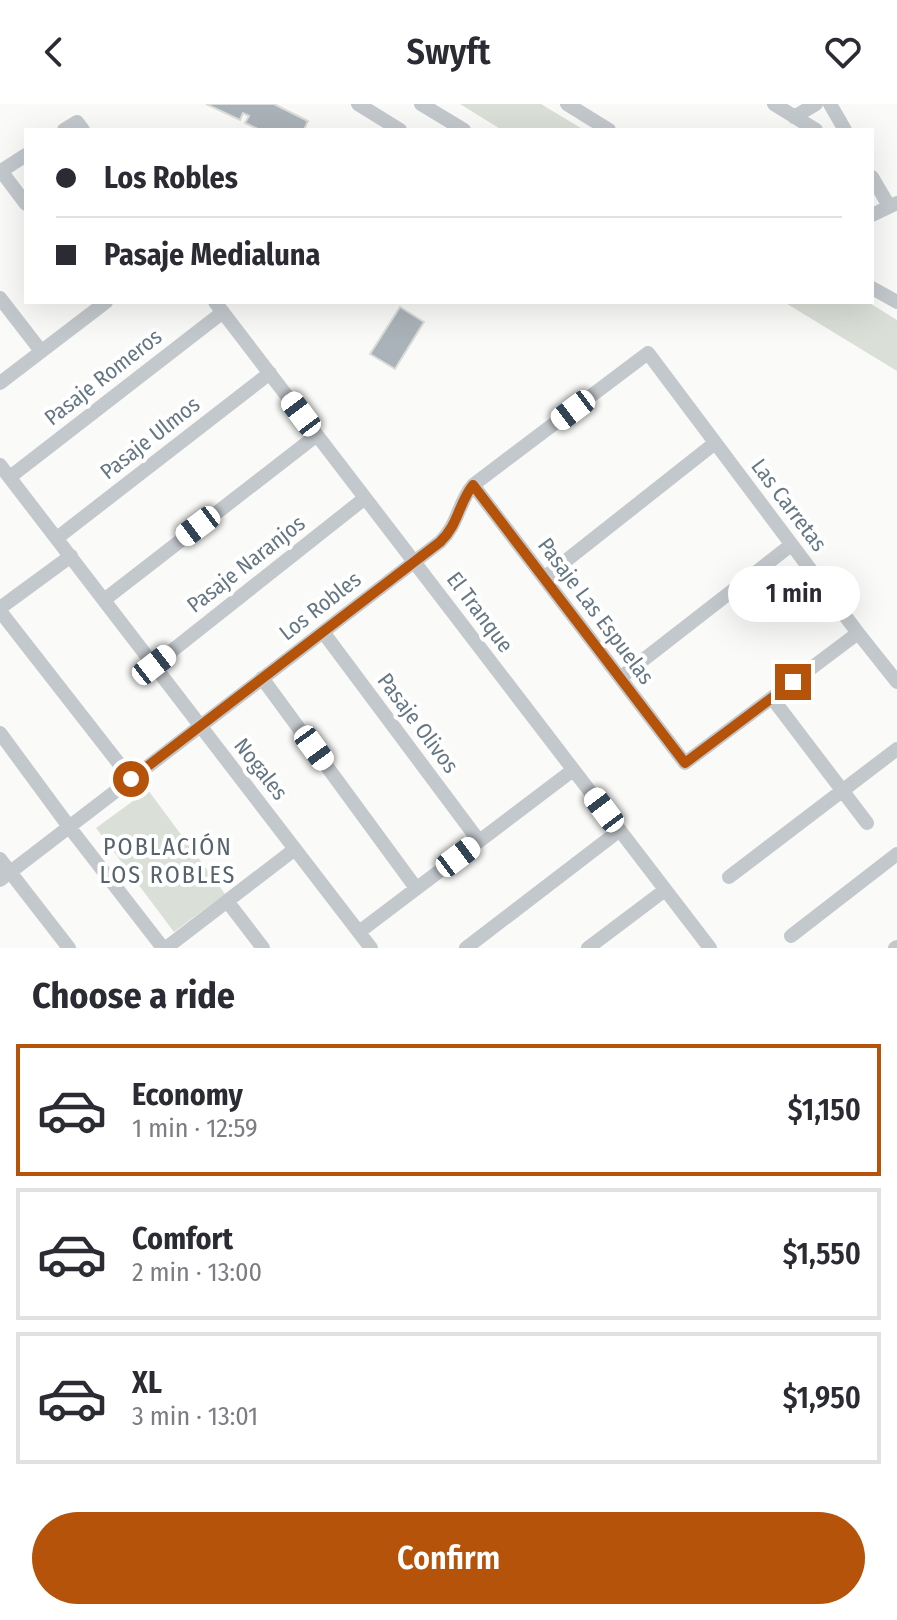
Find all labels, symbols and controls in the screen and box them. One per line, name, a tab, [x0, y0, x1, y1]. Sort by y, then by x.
icon: back	[32, 30, 76, 74]
text: Swyft	[407, 30, 491, 74]
icon: heart	[821, 30, 865, 74]
text: Los Robles	[104, 160, 238, 196]
text: Pasaje Medialuna	[104, 237, 320, 273]
street label: Pasaje Romeros	[39, 323, 167, 431]
car	[547, 386, 599, 434]
car	[277, 388, 325, 440]
street label: Pasaje Ulmos	[95, 391, 205, 485]
street label: Las Carretas	[745, 453, 833, 557]
car	[172, 502, 224, 550]
street label: Pasaje Naranjos	[182, 510, 310, 618]
street label: Pasaje Las Espuelas	[532, 532, 660, 690]
street label: Los Robles	[274, 566, 366, 646]
street label: El Tranque	[441, 566, 519, 658]
callout: 1 min	[727, 566, 859, 622]
text: 1 min	[766, 578, 822, 609]
car	[128, 641, 180, 689]
route end	[775, 664, 811, 700]
street label: Pasaje Olivos	[372, 668, 464, 778]
car	[290, 722, 338, 774]
street label: Nogales	[228, 733, 294, 805]
route start	[113, 761, 149, 797]
car	[580, 784, 628, 836]
district label: POBLACIÓN LOS ROBLES	[100, 833, 236, 889]
car	[432, 833, 484, 881]
text: Choose a ride	[32, 974, 235, 1018]
icon: car	[36, 1074, 108, 1146]
text: Economy	[132, 1077, 243, 1113]
text: $1,150	[788, 1092, 861, 1128]
text: 1 min · 12:59	[132, 1113, 258, 1144]
icon: car	[36, 1218, 108, 1290]
text: Comfort	[132, 1221, 233, 1257]
text: $1,550	[783, 1236, 861, 1272]
text: 2 min · 13:00	[132, 1257, 262, 1288]
icon: car	[36, 1362, 108, 1434]
text: XL	[132, 1365, 162, 1401]
text: $1,950	[783, 1380, 861, 1416]
text: 3 min · 13:01	[132, 1401, 258, 1432]
button: Confirm	[32, 1512, 865, 1604]

